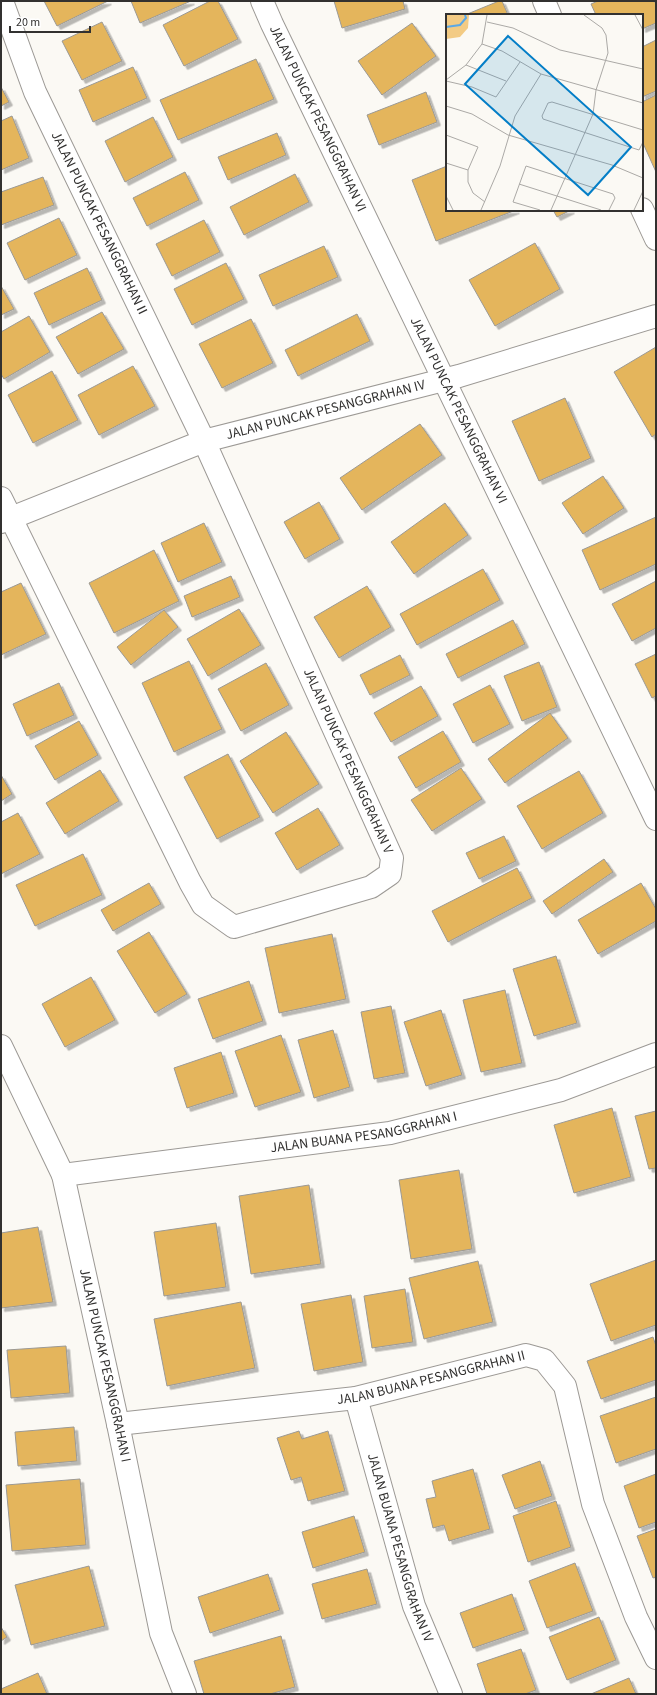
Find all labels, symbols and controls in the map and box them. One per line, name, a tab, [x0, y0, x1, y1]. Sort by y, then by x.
scale bar	[10, 8, 90, 34]
text: 20 m	[16, 14, 40, 31]
inset map	[446, 14, 643, 211]
street label: JALAN PUNCAK PESANGGRAHAN VI	[264, 22, 371, 215]
street label: JALAN PUNCAK PESANGGRAHAN II	[46, 128, 152, 318]
street label: JALAN PUNCAK PESANGGRAHAN VI	[405, 314, 512, 507]
street label: JALAN PUNCAK PESANGGRAHAN IV	[224, 375, 428, 445]
street label: JALAN PUNCAK PESANGGRAHAN V	[298, 665, 398, 858]
street label: JALAN BUANA PESANGGRAHAN I	[269, 1106, 459, 1158]
street label: JALAN PUNCAK PESANGGRAHAN I	[74, 1267, 136, 1464]
street label: JALAN BUANA PESANGGRAHAN II	[336, 1346, 527, 1410]
street label: JALAN BUANA PESANGGRAHAN IV	[362, 1451, 438, 1646]

